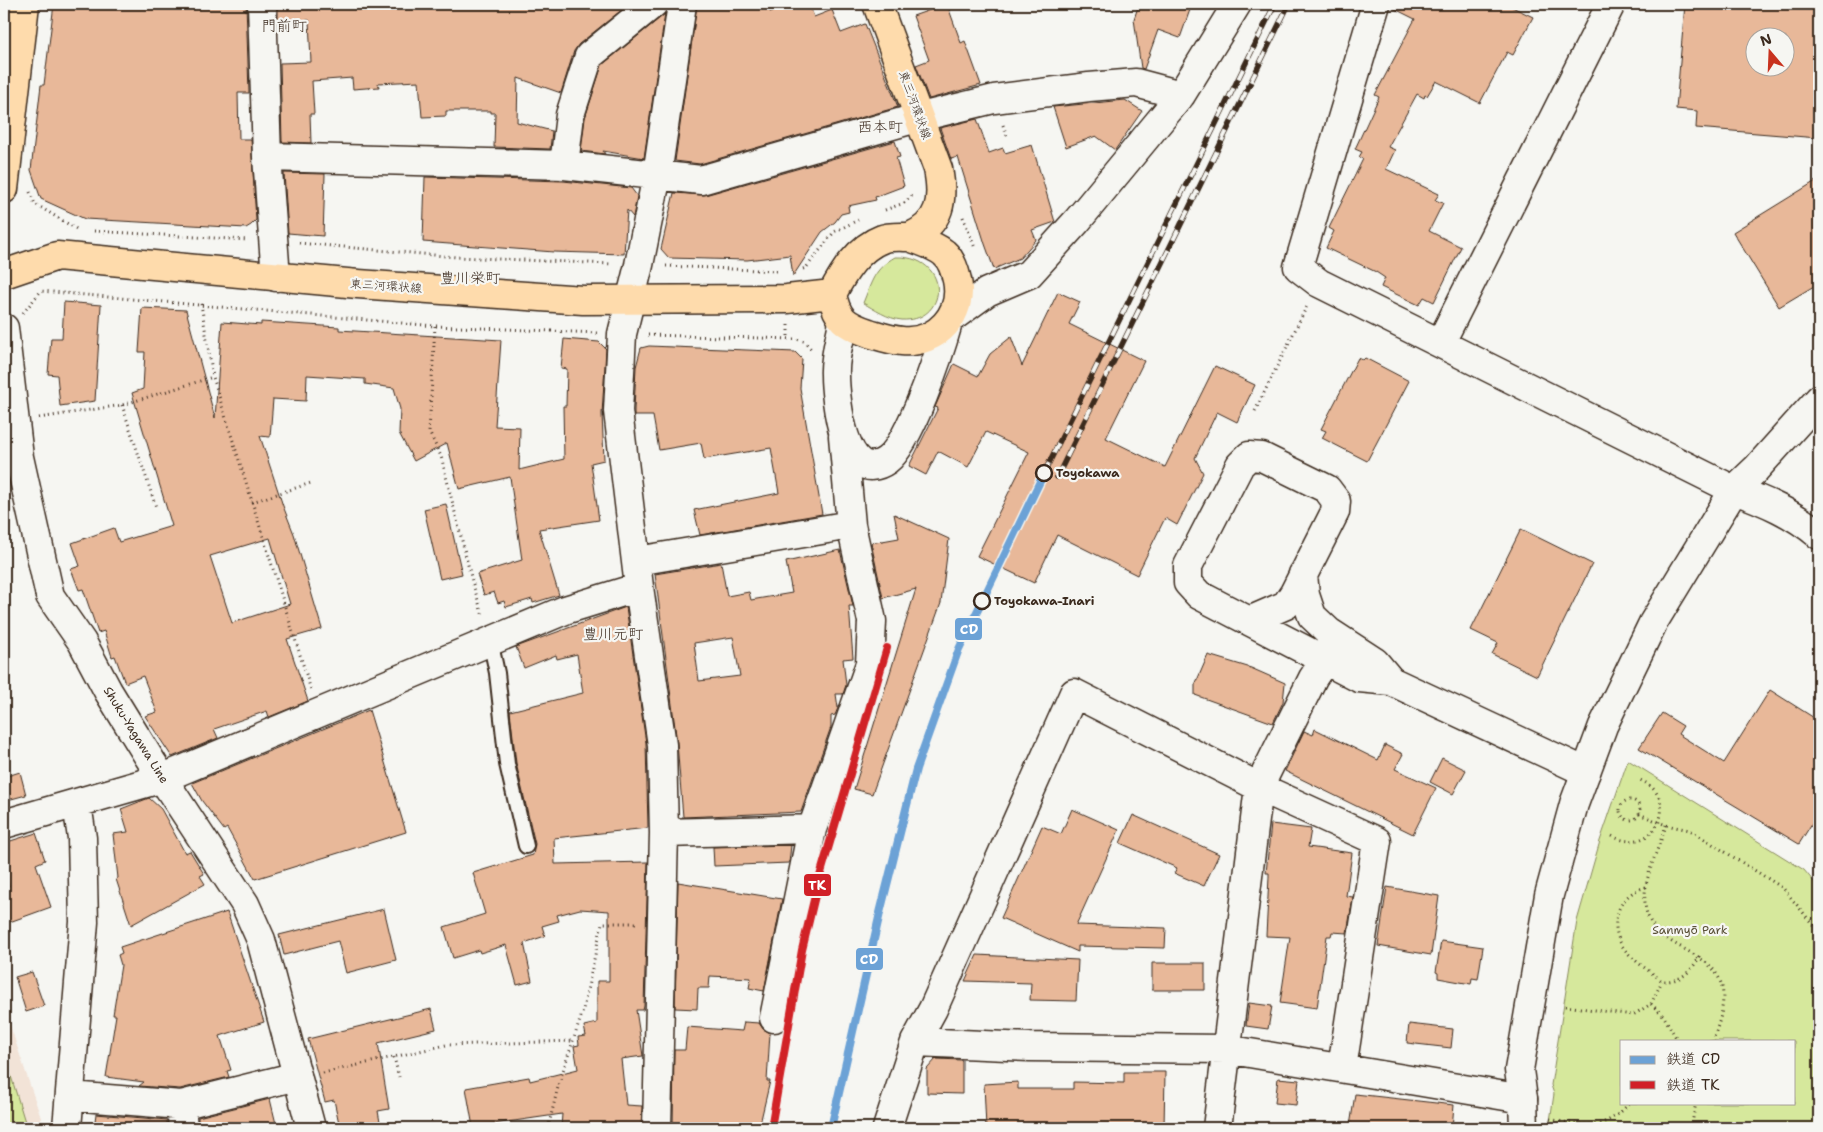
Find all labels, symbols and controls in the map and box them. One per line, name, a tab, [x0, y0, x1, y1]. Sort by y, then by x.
district label: 門前町	[261, 16, 307, 36]
north arrow	[1746, 28, 1796, 78]
text: N	[1758, 29, 1774, 50]
street label: 東三河環状線	[895, 68, 935, 142]
district label: 西本町	[857, 117, 903, 137]
district label: 豊川栄町	[440, 268, 501, 288]
street label: 東三河環状線	[350, 276, 422, 296]
marker: Toyokawa	[1035, 464, 1053, 482]
place label: Toyokawa	[1056, 465, 1120, 481]
marker: Toyokawa-Inari	[973, 592, 991, 610]
place label: Toyokawa-Inari	[994, 593, 1095, 609]
line badge: CD	[954, 617, 983, 641]
text: CD	[960, 620, 978, 638]
district label: 豊川元町	[583, 624, 644, 644]
street label: Shuku-Yagawa Line	[100, 684, 172, 787]
line badge: TK	[803, 873, 832, 897]
text: TK	[808, 876, 826, 894]
park label: Sanmyō Park	[1652, 922, 1728, 938]
line badge: CD	[855, 947, 884, 971]
text: CD	[860, 950, 878, 968]
legend	[1620, 1040, 1796, 1104]
text: 鉄道 CD	[1666, 1049, 1720, 1069]
text: 鉄道 TK	[1666, 1075, 1720, 1095]

